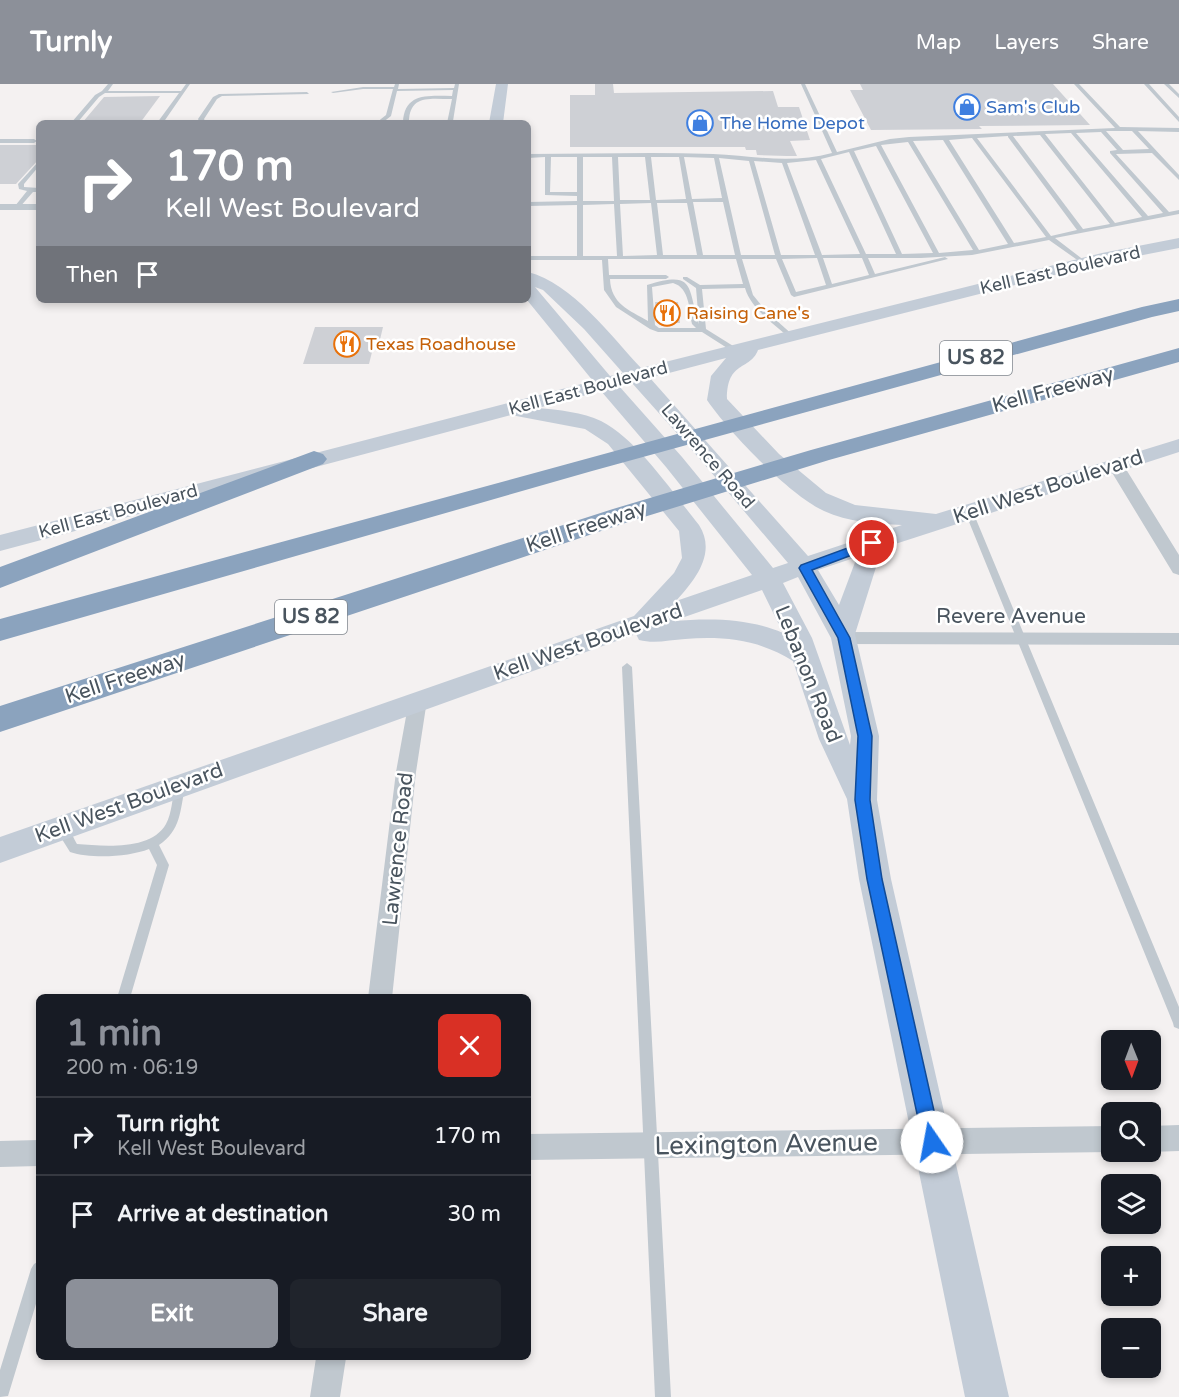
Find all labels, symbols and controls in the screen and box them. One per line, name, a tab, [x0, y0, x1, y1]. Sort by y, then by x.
text: Turnly	[30, 25, 112, 59]
text: Map	[916, 30, 961, 55]
text: Layers	[994, 30, 1059, 55]
text: Share	[1092, 30, 1149, 55]
shop icon: Sam's Club	[952, 92, 982, 122]
place label: Sam's Club	[986, 96, 1080, 118]
shop icon: The Home Depot	[685, 108, 715, 138]
place label: The Home Depot	[720, 112, 865, 134]
text: 170 m	[165, 141, 294, 192]
icon: right	[66, 144, 144, 222]
text: Kell West Boulevard	[165, 192, 420, 225]
street label: Kell East Boulevard	[978, 241, 1142, 299]
icon: arrive	[131, 258, 164, 291]
text: Then	[66, 262, 119, 288]
restaurant icon: Raising Cane's	[652, 298, 682, 328]
place label: Raising Cane's	[686, 302, 810, 324]
restaurant icon: Texas Roadhouse	[332, 329, 362, 359]
place label: Texas Roadhouse	[366, 333, 516, 355]
road number: US 82	[940, 341, 1012, 375]
street label: Kell East Boulevard	[506, 356, 670, 420]
street label: Kell Freeway	[989, 362, 1117, 418]
street label: Lawrence Road	[656, 399, 760, 513]
street label: Kell West Boulevard	[950, 444, 1146, 530]
street label: Kell East Boulevard	[36, 479, 200, 543]
street label: Kell Freeway	[523, 496, 649, 558]
pin	[846, 517, 897, 568]
icon: arrive	[855, 526, 888, 559]
street label: Kell West Boulevard	[490, 598, 686, 686]
road number: US 82	[275, 600, 347, 634]
street label: Lebanon Road	[769, 602, 847, 746]
street label: Revere Avenue	[936, 604, 1086, 629]
street label: Kell Freeway	[62, 647, 188, 709]
street label: Kell West Boulevard	[32, 757, 226, 849]
street label: Lawrence Road	[378, 771, 418, 927]
text: 1 min	[66, 1012, 162, 1055]
button: close	[438, 1014, 501, 1077]
north arrow	[1101, 1030, 1161, 1090]
map controls	[1101, 1030, 1161, 1378]
text: 200 m · 06:19	[66, 1056, 198, 1080]
button: search	[1101, 1102, 1161, 1162]
position arrow	[900, 1110, 964, 1174]
text: Turn right	[117, 1111, 219, 1137]
icon: right	[66, 1120, 99, 1153]
text: 170 m	[434, 1123, 501, 1149]
street label: Lexington Avenue	[654, 1127, 878, 1161]
text: Kell West Boulevard	[117, 1137, 306, 1161]
button: layers	[1101, 1174, 1161, 1234]
icon: arrive	[66, 1198, 99, 1231]
text: Arrive at destination	[117, 1201, 328, 1227]
text: 30 m	[447, 1201, 501, 1227]
button: +	[1101, 1246, 1161, 1306]
button: Exit	[66, 1279, 278, 1348]
button: Share	[290, 1279, 501, 1348]
button: −	[1101, 1318, 1161, 1378]

